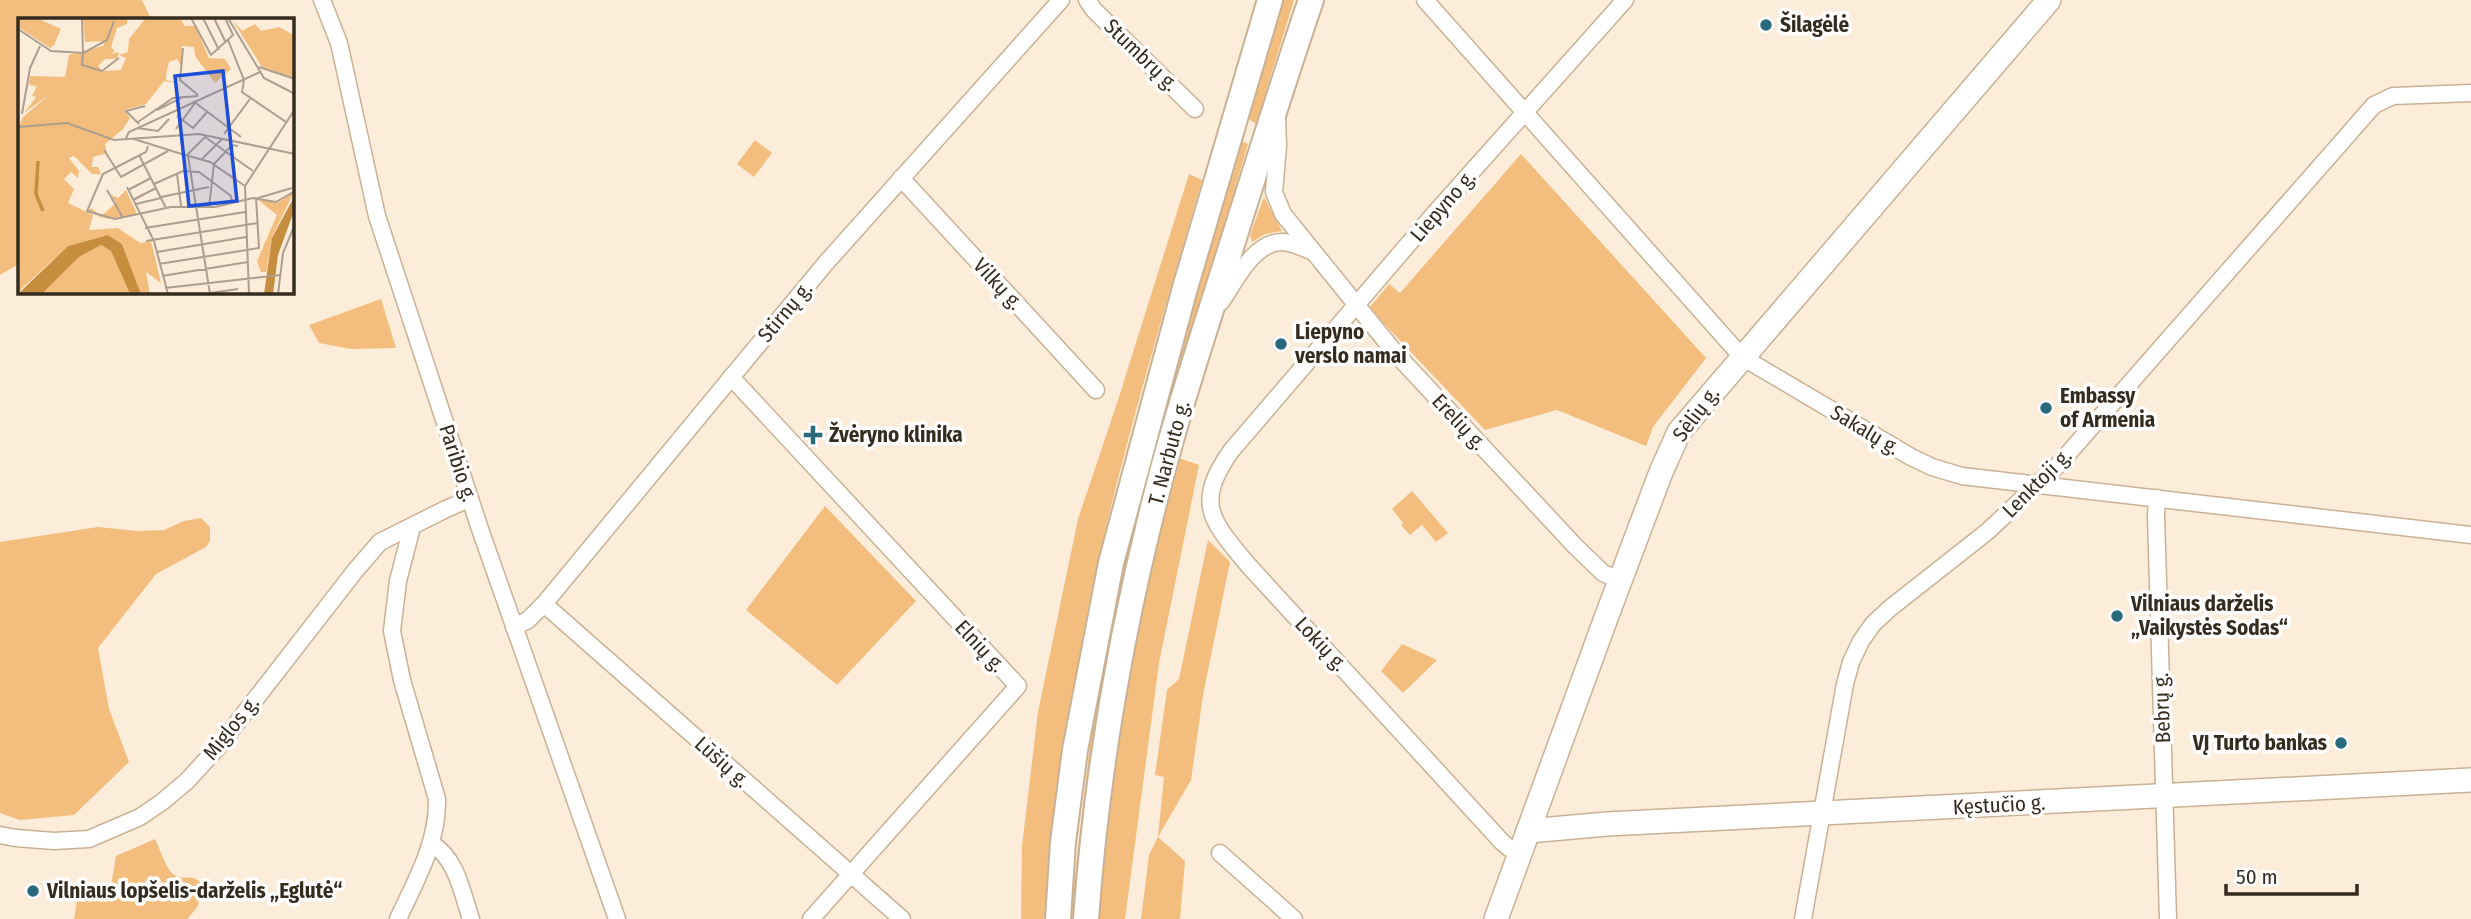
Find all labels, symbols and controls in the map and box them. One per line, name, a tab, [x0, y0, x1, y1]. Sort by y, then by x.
place label: Šilagėlė	[1780, 10, 1849, 38]
street label: Stumbrų g.	[1098, 13, 1184, 97]
marker: Šilagėlė	[1758, 17, 1774, 33]
inset map	[18, 18, 294, 294]
street label: Liepyno g.	[1405, 165, 1481, 247]
street label: Vilkų g.	[968, 253, 1028, 315]
street label: Stirnų g.	[752, 276, 818, 348]
place label: Liepyno verslo namai	[1294, 319, 1407, 369]
marker: Liepyno verslo namai	[1273, 336, 1289, 352]
street label: Sėlių g.	[1667, 381, 1725, 447]
place label: Embassy of Armenia	[2060, 383, 2155, 433]
street label: Erelių g.	[1426, 388, 1492, 456]
street label: T. Narbuto g.	[1143, 398, 1195, 508]
street label: Sakalų g.	[1826, 399, 1904, 461]
marker: Embassy of Armenia	[2038, 400, 2054, 416]
street label: Paribio g.	[433, 421, 483, 505]
place label: Žvėryno klinika	[829, 421, 963, 448]
marker: Žvėryno klinika	[803, 425, 823, 445]
street label: Lenktoji g.	[1997, 443, 2077, 523]
place label: Vilniaus darželis „Vaikystės Sodas“	[2130, 591, 2288, 641]
marker: Vilniaus darželis „Vaikystės Sodas“	[2109, 608, 2125, 624]
street label: Lokių g.	[1289, 611, 1353, 677]
street label: Elnių g.	[949, 615, 1011, 677]
street label: Bebrų g.	[2148, 672, 2176, 744]
street label: Miglos g.	[197, 691, 265, 765]
place label: VĮ Turto bankas	[2192, 730, 2327, 756]
street label: Lūšių g.	[689, 731, 755, 793]
marker: VĮ Turto bankas	[2333, 735, 2349, 751]
street label: Kęstučio g.	[1952, 790, 2046, 820]
scale bar	[2226, 852, 2357, 896]
text: 50 m	[2236, 864, 2278, 890]
place label: Vilniaus lopšelis-darželis „Eglutė“	[46, 878, 342, 904]
marker: Vilniaus lopšelis-darželis „Eglutė“	[25, 883, 41, 899]

